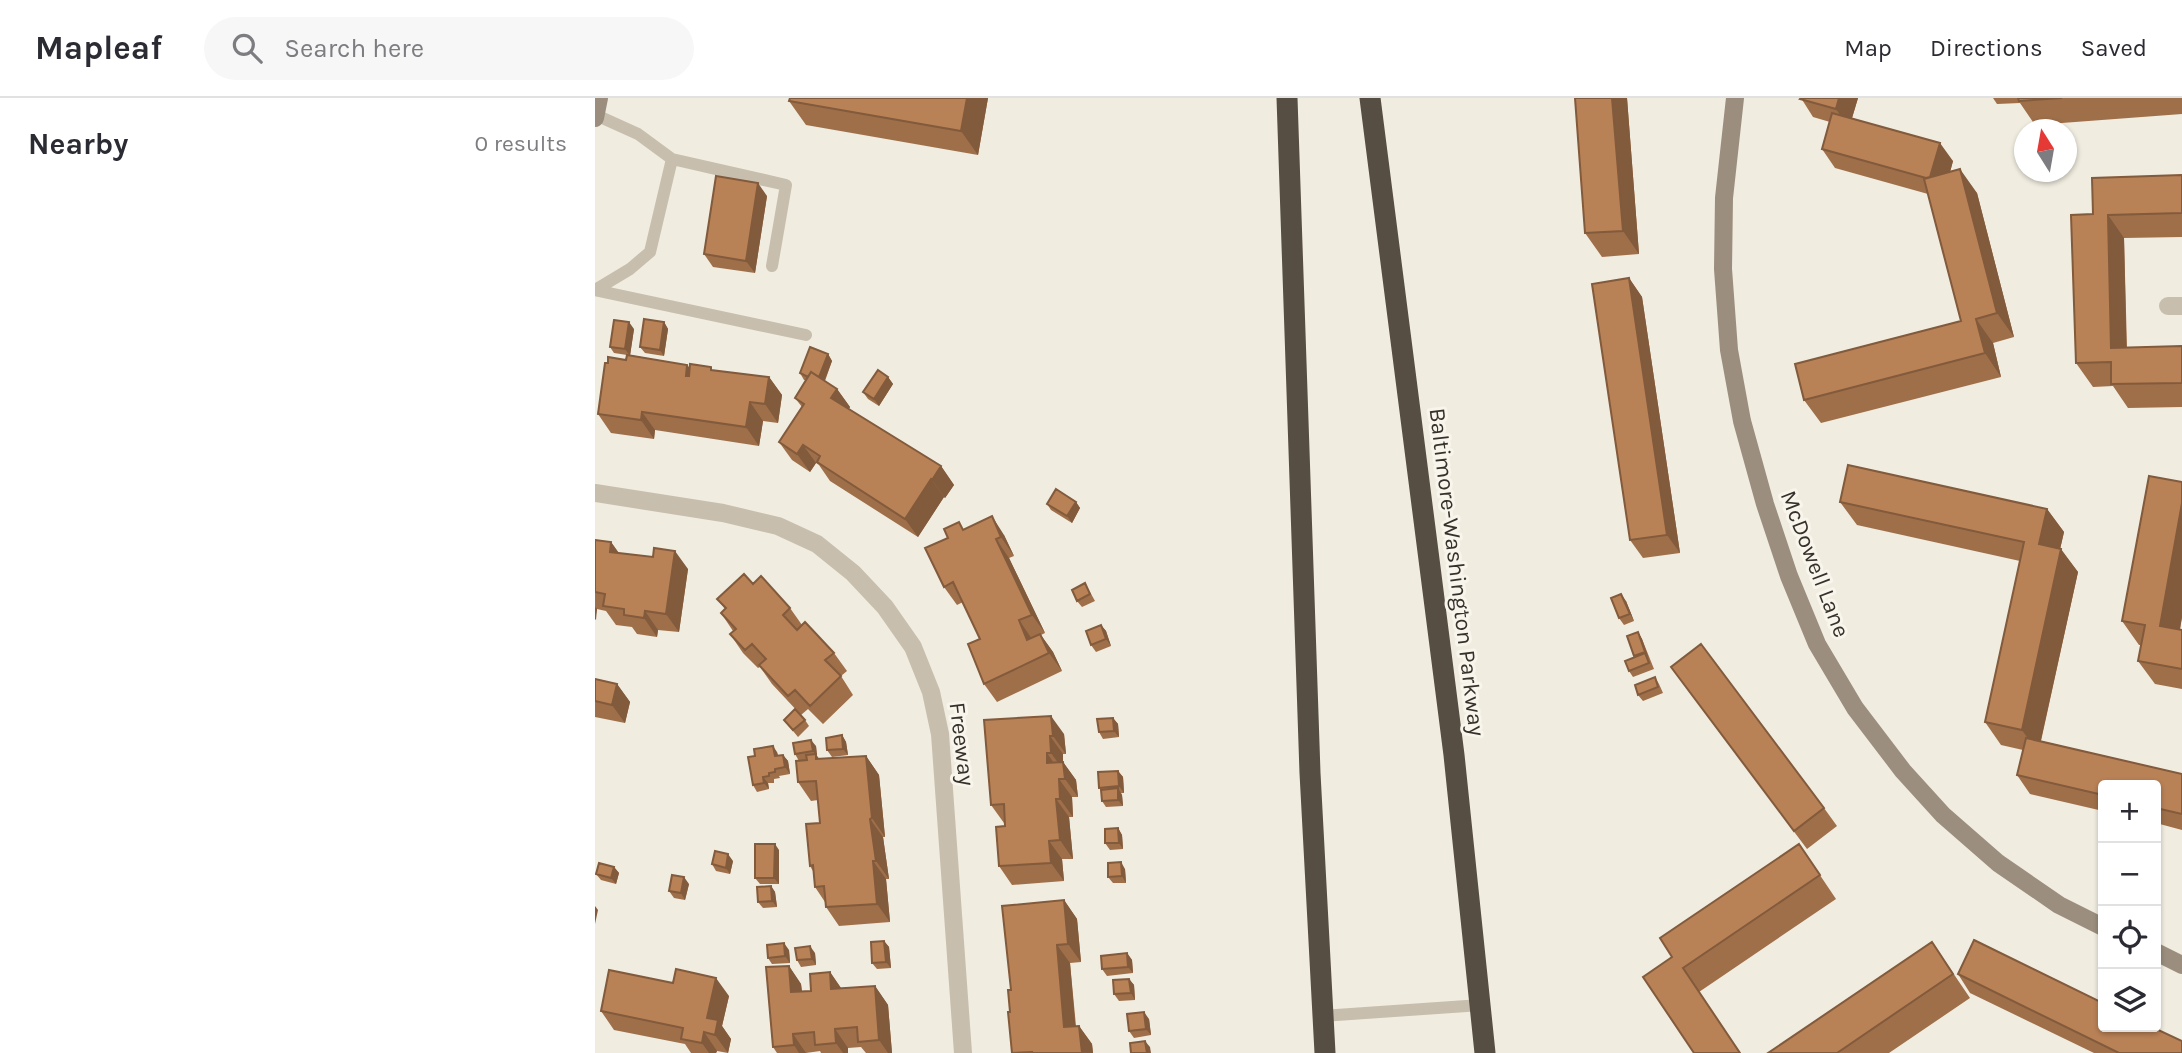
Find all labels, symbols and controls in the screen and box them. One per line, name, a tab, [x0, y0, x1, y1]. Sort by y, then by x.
search box	[204, 17, 694, 80]
text: Mapleaf	[35, 29, 162, 67]
icon: search	[228, 29, 266, 67]
text: Search here	[284, 33, 424, 64]
text: Map	[1844, 34, 1892, 62]
text: Directions	[1930, 34, 2043, 62]
text: Saved	[2081, 34, 2147, 62]
north arrow	[2014, 119, 2077, 182]
text: Nearby	[28, 126, 128, 162]
text: 0 results	[475, 130, 567, 157]
street label: Baltimore-Washington Parkway	[1423, 406, 1491, 738]
street label: McDowell Lane	[1775, 487, 1855, 641]
street label: Freeway	[943, 701, 981, 788]
map controls	[2098, 780, 2161, 1032]
button: +	[2098, 780, 2161, 843]
button: −	[2098, 843, 2161, 906]
button: locate	[2098, 906, 2161, 969]
button: layers	[2098, 969, 2161, 1032]

